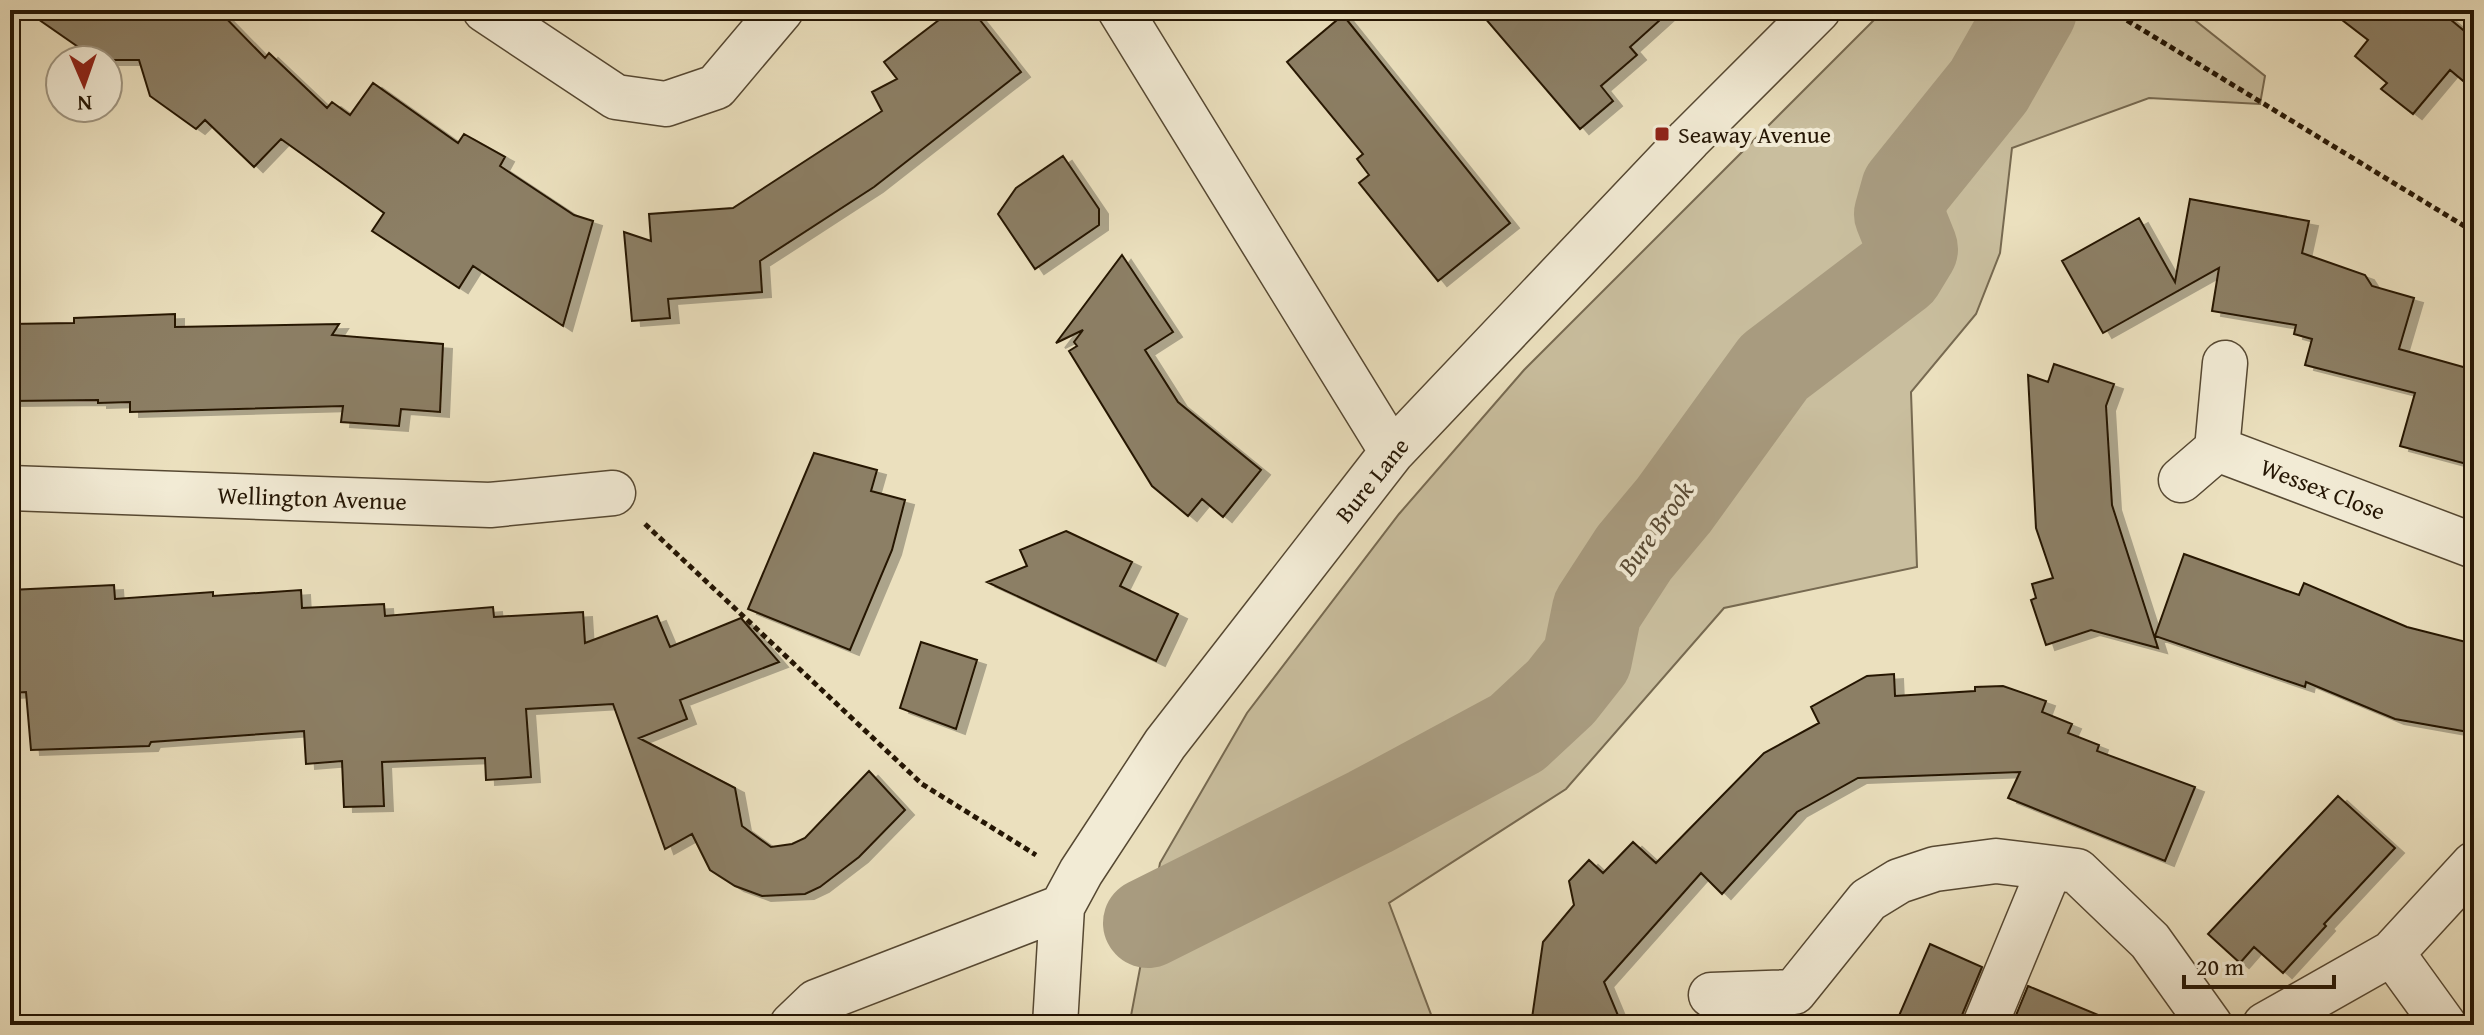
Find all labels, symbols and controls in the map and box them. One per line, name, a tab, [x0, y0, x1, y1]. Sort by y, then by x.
north arrow	[44, 44, 124, 124]
text: N	[77, 88, 93, 120]
place label: Seaway Avenue	[1678, 117, 1831, 152]
marker: Seaway Avenue	[1653, 125, 1671, 143]
street label: Bure Lane	[1327, 430, 1417, 530]
street label: Wessex Close	[2256, 449, 2390, 529]
water label: Bure Brook	[1607, 473, 1703, 584]
street label: Wellington Avenue	[217, 477, 407, 519]
scale bar	[2184, 939, 2334, 989]
text: 20 m	[2196, 949, 2244, 984]

